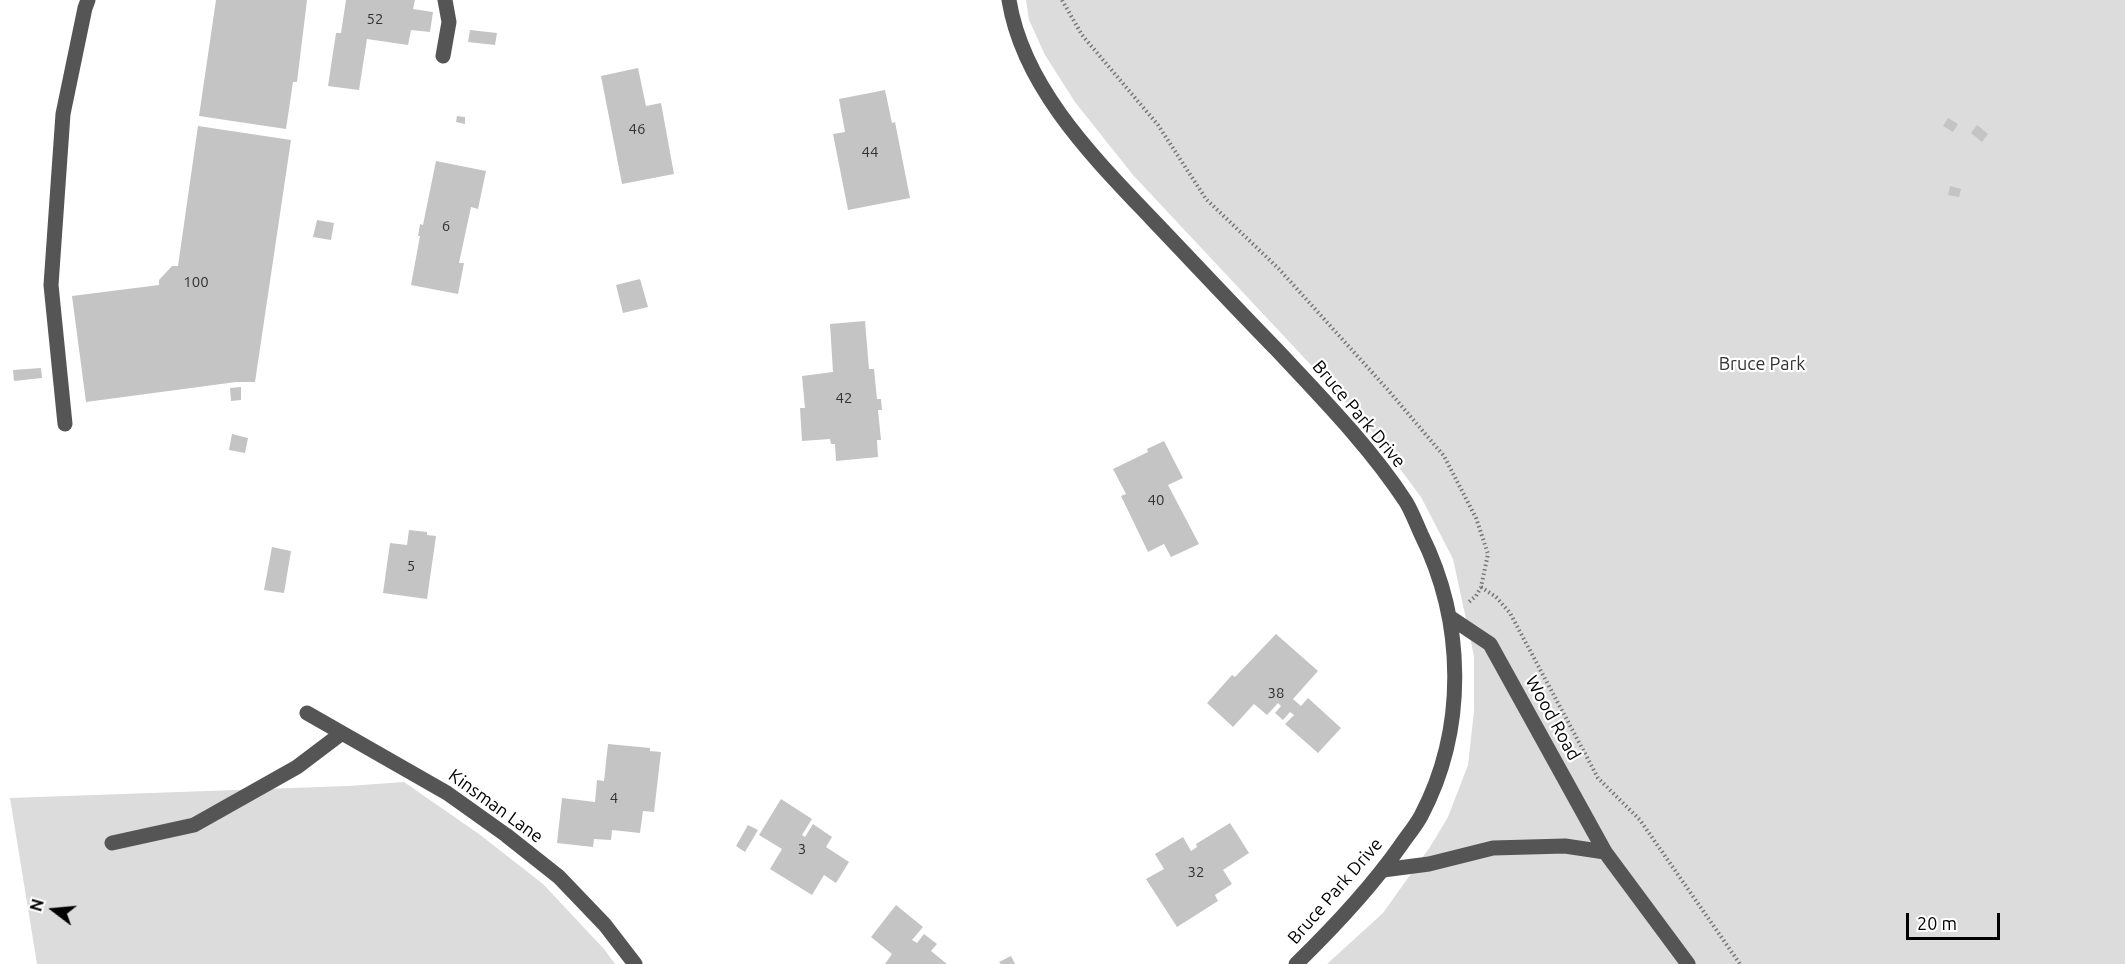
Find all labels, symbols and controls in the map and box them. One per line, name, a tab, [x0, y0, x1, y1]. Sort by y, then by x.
house number: 52	[367, 10, 383, 28]
house number: 46	[629, 120, 645, 138]
house number: 44	[862, 143, 878, 161]
house number: 6	[442, 217, 450, 235]
house number: 100	[183, 273, 209, 291]
park label: Bruce Park	[1719, 353, 1805, 375]
street label: Bruce Park Drive	[1308, 356, 1410, 472]
house number: 42	[836, 389, 852, 407]
house number: 40	[1148, 491, 1164, 509]
house number: 5	[407, 557, 415, 575]
street label: Wood Road	[1521, 672, 1585, 764]
house number: 38	[1268, 684, 1284, 702]
street label: Kinsman Lane	[445, 764, 547, 848]
house number: 4	[610, 789, 618, 807]
street label: Bruce Park Drive	[1283, 834, 1387, 948]
house number: 3	[798, 840, 806, 858]
house number: 32	[1188, 863, 1204, 881]
north arrow	[24, 880, 84, 940]
text: N	[26, 897, 47, 913]
scale bar	[1909, 901, 2004, 939]
text: 20 m	[1917, 913, 1957, 933]

